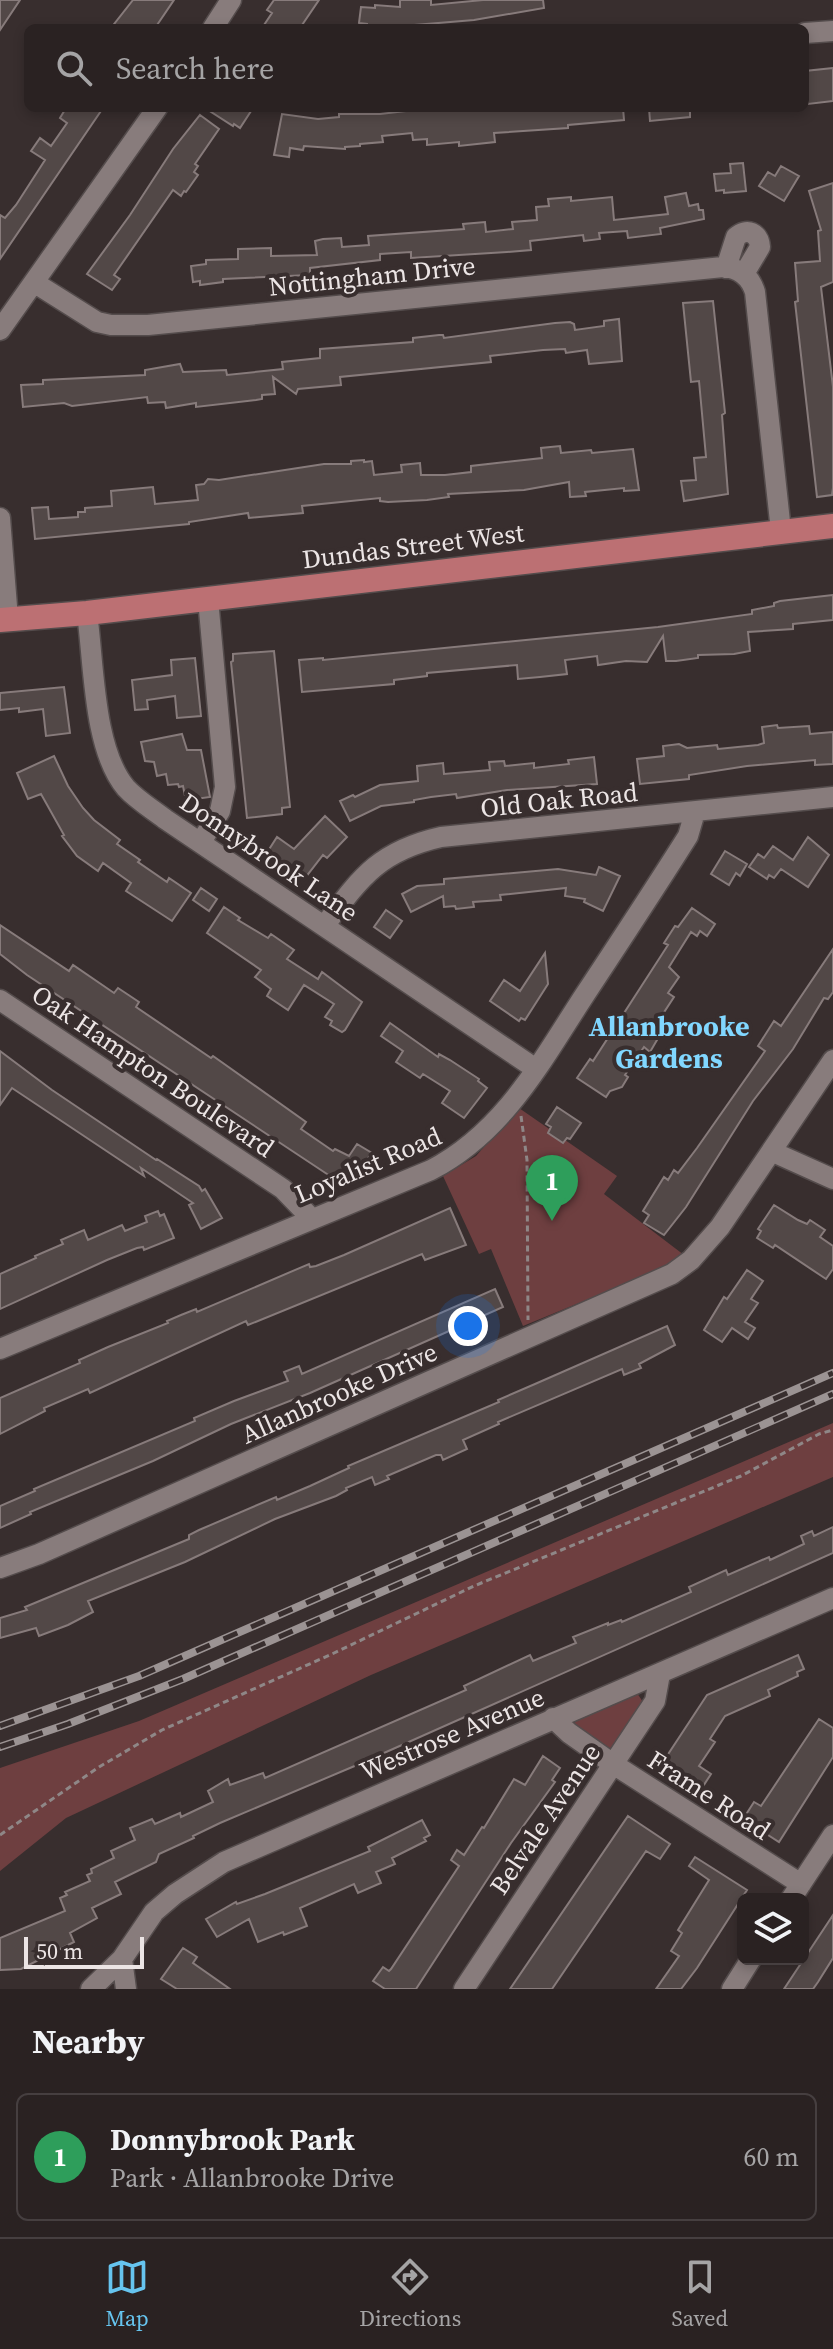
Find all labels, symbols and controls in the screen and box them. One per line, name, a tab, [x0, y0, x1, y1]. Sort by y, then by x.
search box	[24, 24, 809, 112]
icon: search	[52, 46, 96, 90]
text: Search here	[116, 48, 274, 89]
street label: Nottingham Drive	[267, 247, 477, 305]
street label: Dundas Street West	[300, 514, 526, 577]
street label: Old Oak Road	[479, 774, 640, 826]
street label: Donnybrook Lane	[173, 784, 365, 930]
street label: Oak Hampton Boulevard	[25, 976, 281, 1166]
district label: Allanbrooke Gardens	[589, 1007, 749, 1077]
street label: Loyalist Road	[289, 1118, 447, 1212]
pin: 1	[526, 1155, 578, 1221]
your location	[448, 1306, 488, 1346]
street label: Allanbrooke Drive	[235, 1334, 443, 1452]
street label: Westrose Avenue	[354, 1679, 550, 1789]
street label: Belvale Avenue	[481, 1736, 609, 1902]
street label: Frame Road	[640, 1742, 778, 1848]
map controls	[737, 1893, 809, 1965]
button: layers	[737, 1893, 809, 1965]
scale bar	[24, 1933, 144, 1969]
text: 50 m	[36, 1936, 83, 1966]
text: Nearby	[32, 2018, 145, 2064]
text: Donnybrook Park	[110, 2119, 355, 2160]
text: 1	[53, 2139, 67, 2175]
text: 60 m	[744, 2139, 799, 2175]
text: Park · Allanbrooke Drive	[110, 2160, 394, 2196]
tab: Map	[105, 2255, 149, 2333]
tab: Directions	[359, 2255, 461, 2333]
tab: Saved	[671, 2255, 728, 2333]

